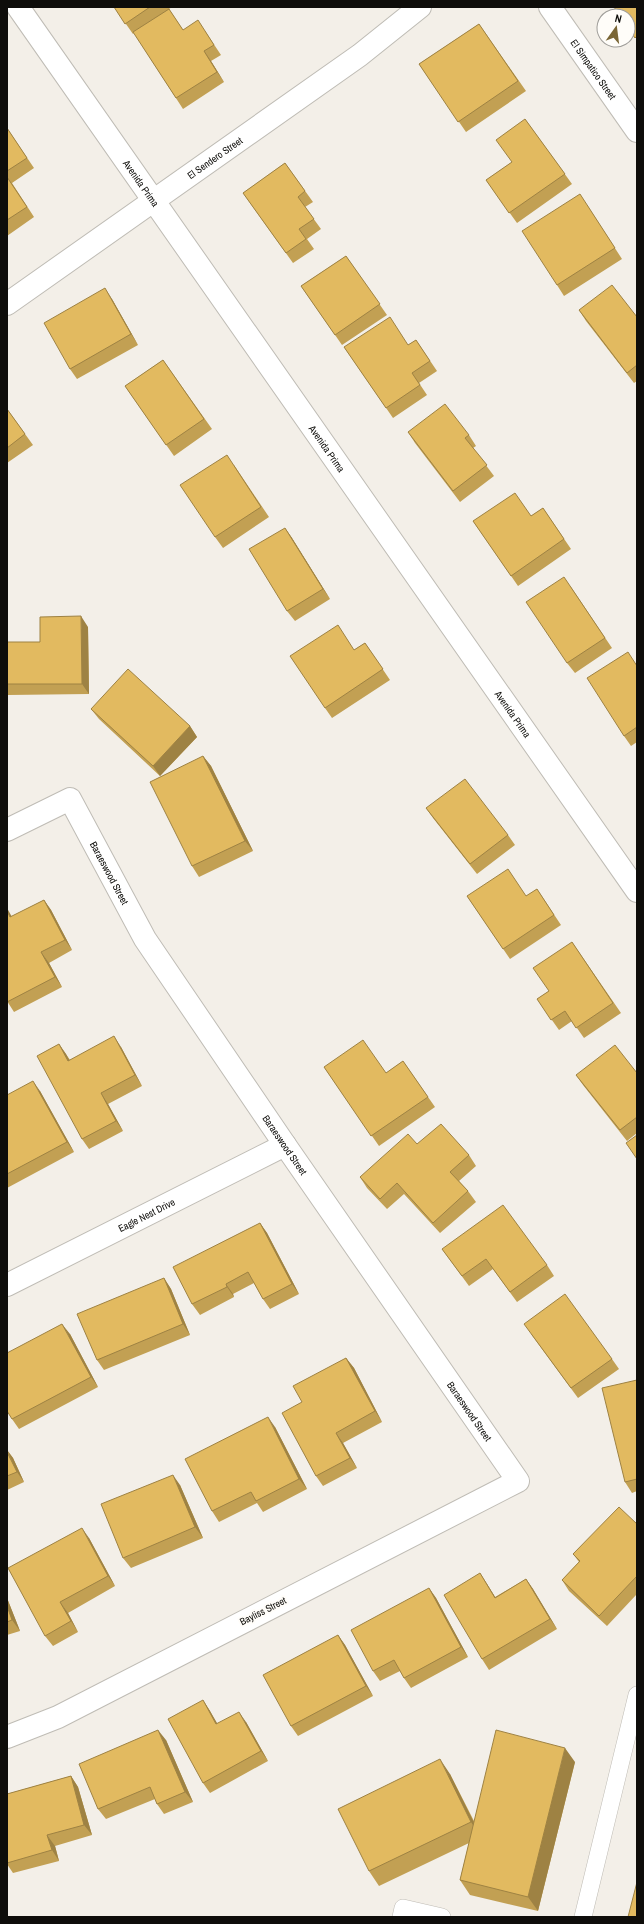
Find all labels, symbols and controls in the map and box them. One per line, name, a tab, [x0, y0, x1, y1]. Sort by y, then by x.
north arrow	[596, 8, 636, 48]
text: N	[614, 11, 623, 26]
street label: El Simpatico Street	[568, 37, 620, 102]
street label: El Sendero Street	[184, 133, 245, 182]
street label: Avenida Prima	[120, 156, 162, 209]
street label: Avenida Prima	[306, 422, 348, 475]
street label: Avenida Prima	[492, 687, 534, 740]
street label: Baraeswood Street	[87, 839, 132, 907]
street label: Baraeswood Street	[260, 1112, 311, 1178]
street label: Eagle Nest Drive	[116, 1195, 177, 1235]
street label: Baraeswood Street	[444, 1379, 495, 1444]
street label: Bayliss Street	[238, 1593, 289, 1628]

